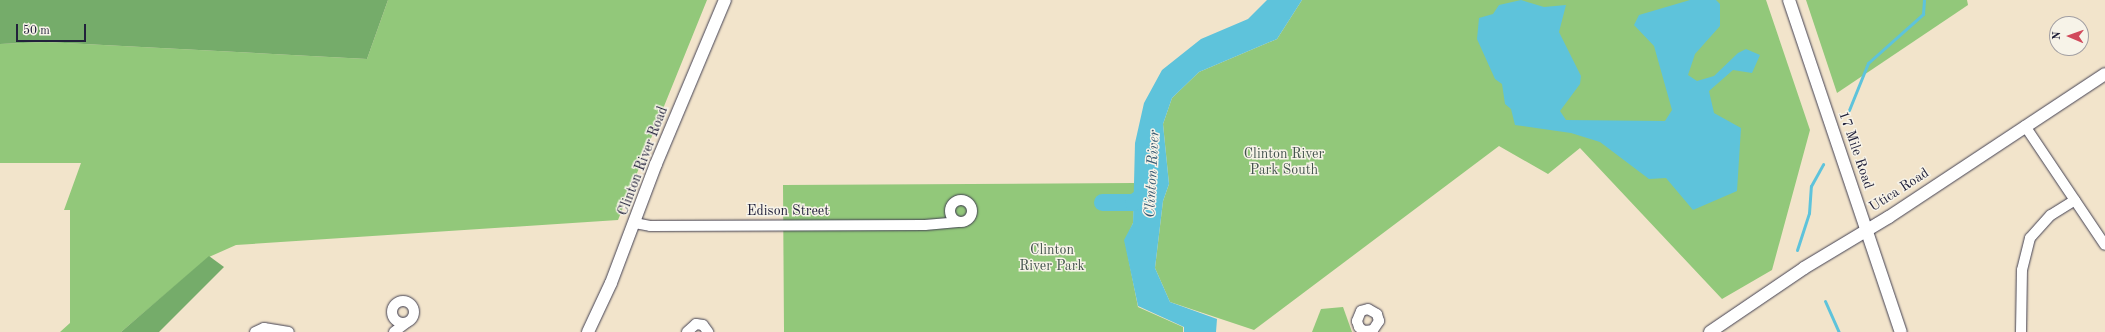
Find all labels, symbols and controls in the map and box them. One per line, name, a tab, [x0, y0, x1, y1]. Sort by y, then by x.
scale bar	[18, 16, 88, 42]
north arrow	[2049, 16, 2089, 56]
text: 50 m	[23, 25, 50, 37]
text: N	[2052, 31, 2063, 40]
street label: Clinton River Road	[614, 104, 672, 218]
street label: 17 Mile Road	[1835, 109, 1877, 191]
water label: Clinton River	[1142, 130, 1164, 218]
park label: Clinton River Park South	[1244, 146, 1324, 178]
street label: Utica Road	[1866, 165, 1932, 215]
street label: Edison Street	[747, 203, 829, 219]
park label: Clinton River Park	[1019, 242, 1085, 274]

